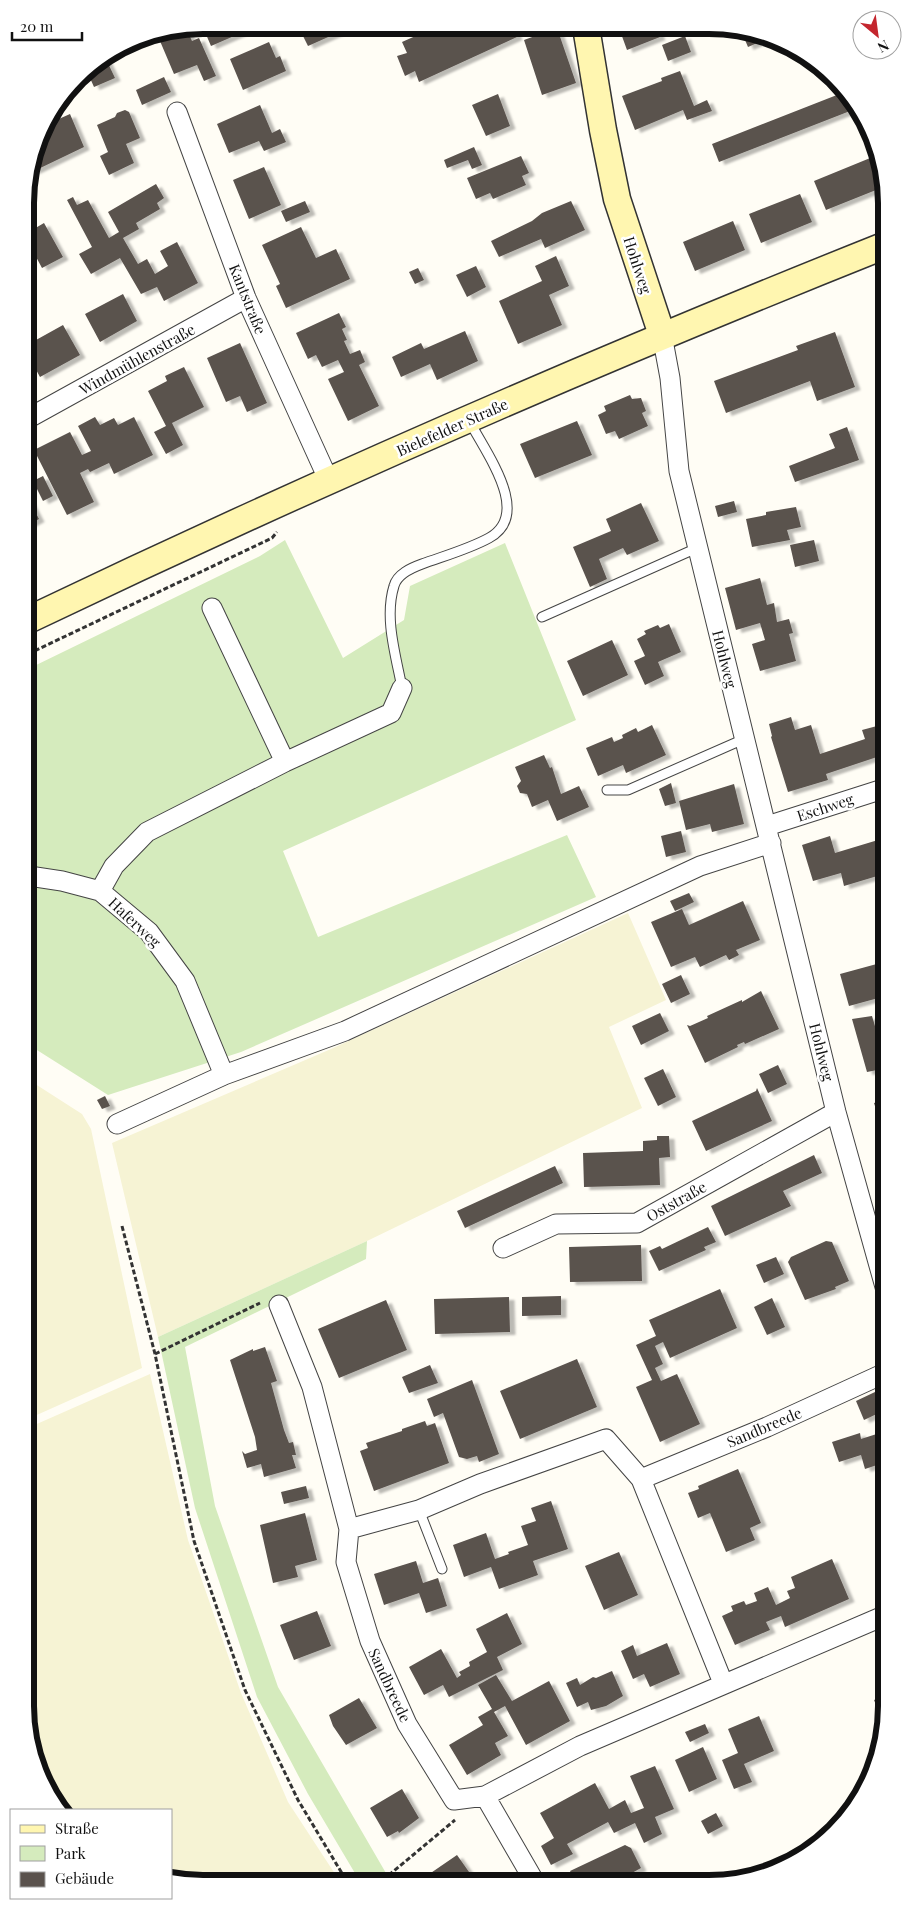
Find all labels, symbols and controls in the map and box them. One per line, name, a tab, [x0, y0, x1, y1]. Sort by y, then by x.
scale bar	[12, 10, 82, 42]
north arrow	[852, 10, 902, 60]
text: 20 m	[20, 16, 54, 36]
text: N	[875, 36, 893, 58]
street label: Hohlweg	[619, 234, 657, 296]
street label: Kantstraße	[225, 261, 271, 337]
street label: Windmühlenstraße	[75, 319, 198, 400]
street label: Bielefelder Straße	[393, 394, 511, 460]
street label: Hohlweg	[708, 628, 742, 690]
street label: Eschweg	[794, 788, 856, 826]
street label: Haferweg	[105, 893, 166, 951]
street label: Hohlweg	[805, 1021, 839, 1083]
street label: Oststraße	[642, 1176, 710, 1226]
street label: Sandbreede	[723, 1402, 805, 1452]
street label: Sandbreede	[364, 1645, 416, 1725]
legend	[10, 1809, 172, 1899]
text: Straße	[55, 1818, 99, 1838]
text: Park	[55, 1843, 87, 1863]
text: Gebäude	[55, 1868, 114, 1888]

